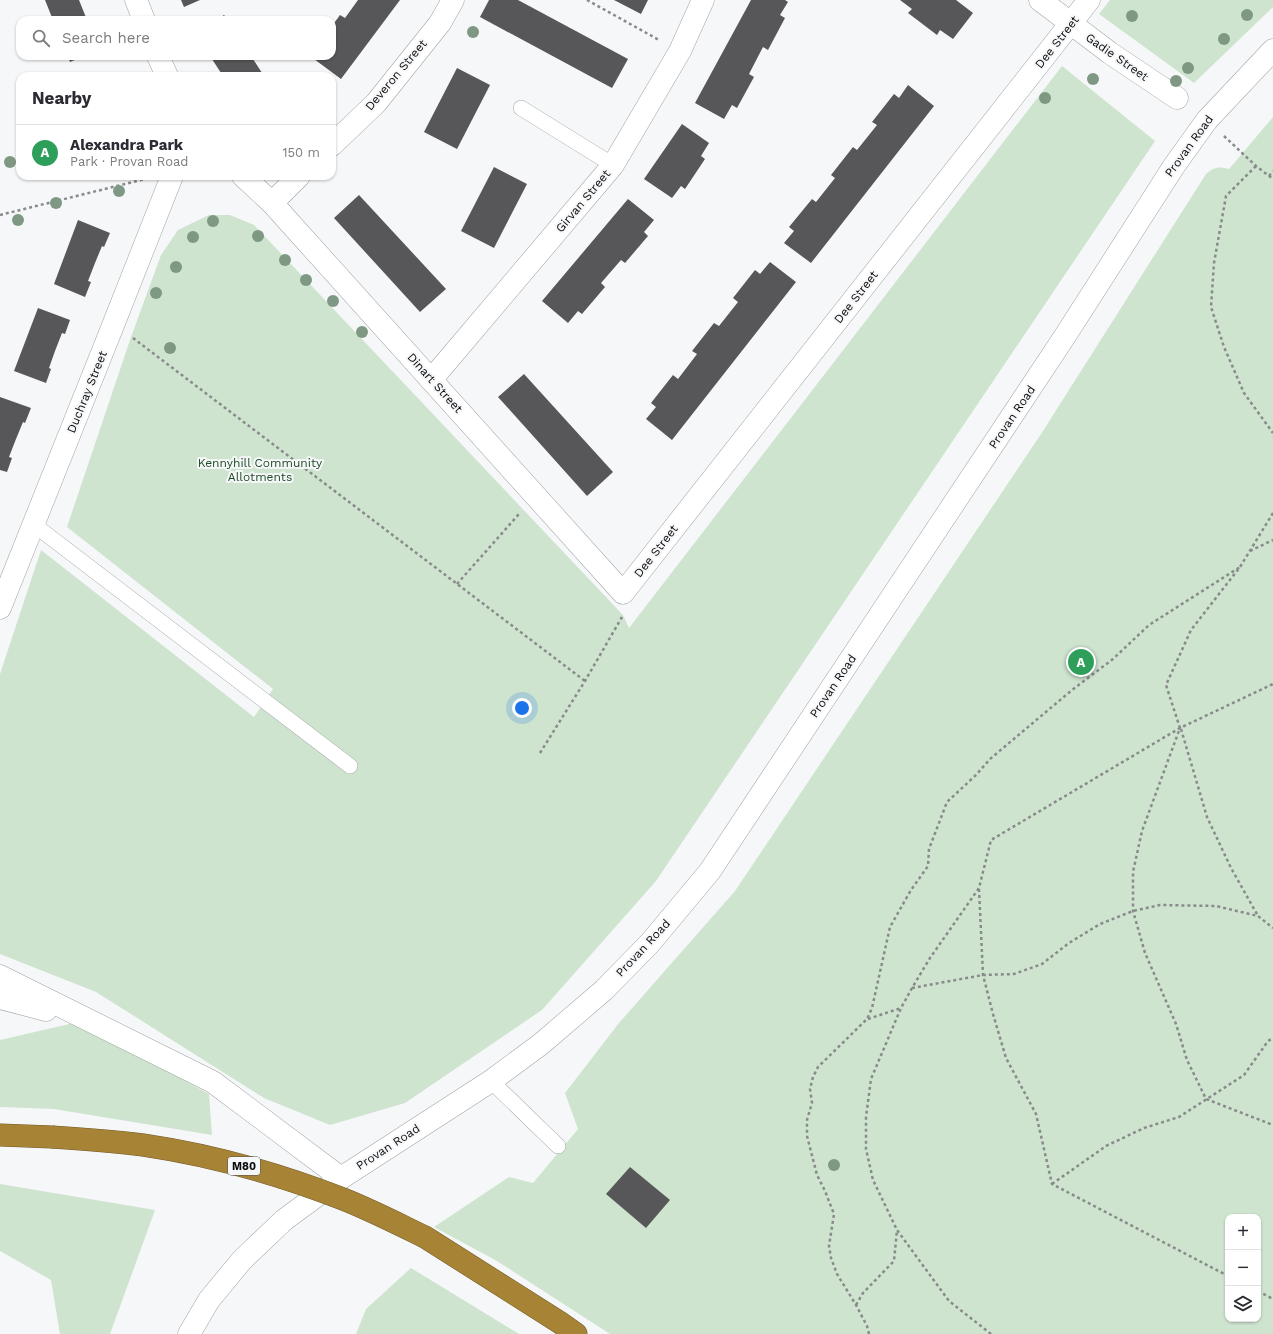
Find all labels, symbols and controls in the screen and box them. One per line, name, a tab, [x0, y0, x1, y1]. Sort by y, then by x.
street label: Dee Street	[1032, 13, 1082, 71]
search box	[16, 16, 336, 60]
icon: search	[30, 27, 52, 49]
text: Search here	[62, 29, 150, 47]
street label: Gadie Street	[1083, 30, 1151, 84]
street label: Deveron Street	[362, 37, 430, 113]
text: Nearby	[32, 88, 91, 108]
street label: Provan Road	[1162, 112, 1216, 180]
text: Alexandra Park	[70, 136, 183, 154]
text: A	[41, 145, 49, 160]
text: 150 m	[282, 145, 320, 160]
text: Park · Provan Road	[70, 154, 188, 169]
street label: Girvan Street	[553, 167, 613, 235]
street label: Dee Street	[831, 268, 881, 326]
street label: Duchray Street	[64, 349, 110, 435]
street label: Dinart Street	[404, 350, 466, 416]
street label: Provan Road	[986, 383, 1038, 451]
park label: Kennyhill Community Allotments	[198, 456, 323, 484]
street label: Dee Street	[631, 522, 681, 580]
pin: A	[1068, 647, 1094, 677]
street label: Provan Road	[807, 652, 859, 720]
your location	[512, 698, 532, 718]
street label: Provan Road	[613, 917, 673, 979]
street label: Provan Road	[354, 1121, 422, 1173]
road number: M80	[228, 1157, 260, 1175]
map controls	[1225, 1214, 1261, 1322]
button: +	[1225, 1214, 1261, 1250]
button: −	[1225, 1250, 1261, 1286]
button: layers	[1225, 1286, 1261, 1322]

